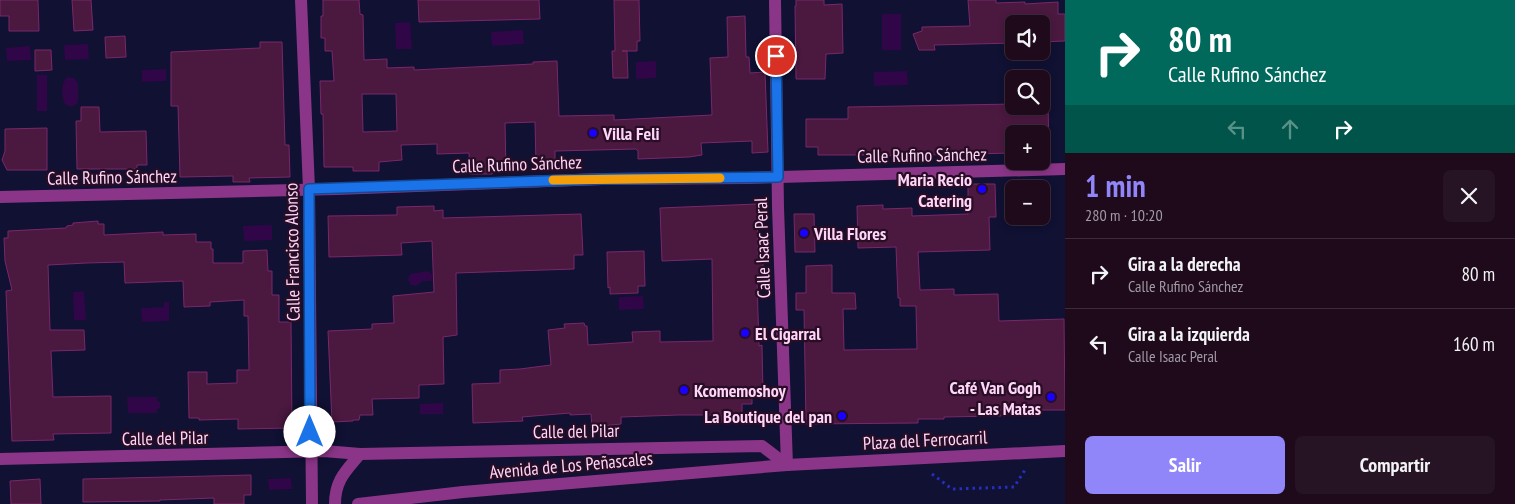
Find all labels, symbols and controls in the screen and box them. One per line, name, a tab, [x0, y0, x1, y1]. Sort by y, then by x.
map controls	[1005, 15, 1050, 225]
button: sound	[1005, 15, 1050, 60]
text: 80 m	[1168, 16, 1232, 62]
icon: right	[1085, 20, 1150, 85]
pin	[755, 35, 797, 77]
icon: arrive	[762, 42, 790, 70]
text: Calle Rufino Sánchez	[1168, 60, 1326, 88]
button: search	[1005, 70, 1050, 115]
icon: left	[1223, 115, 1251, 143]
icon: ahead	[1276, 115, 1304, 143]
icon: right	[1329, 115, 1357, 143]
place label: Villa Feli	[602, 122, 660, 145]
button: +	[1005, 125, 1050, 170]
marker: Villa Feli	[587, 127, 599, 139]
street label: Calle Rufino Sánchez	[857, 142, 987, 168]
street label: Calle Rufino Sánchez	[452, 150, 582, 178]
street label: Calle Rufino Sánchez	[47, 164, 177, 190]
text: 1 min	[1085, 166, 1146, 205]
place label: Maria Recio Catering	[898, 168, 972, 212]
button: close	[1443, 170, 1495, 222]
button: −	[1005, 180, 1050, 225]
street label: Calle Francisco Alonso	[279, 183, 305, 321]
marker: Maria Recio Catering	[976, 183, 988, 195]
street label: Calle Isaac Peral	[749, 196, 775, 299]
text: 280 m · 10:20	[1085, 205, 1163, 225]
place label: Villa Flores	[813, 222, 886, 245]
marker: Villa Flores	[798, 227, 810, 239]
text: Gira a la derecha	[1128, 252, 1241, 276]
icon: right	[1085, 260, 1113, 288]
text: 80 m	[1462, 262, 1495, 286]
text: Calle Rufino Sánchez	[1128, 276, 1243, 296]
place label: El Cigarral	[755, 322, 821, 345]
text: Gira a la izquierda	[1128, 322, 1250, 346]
marker: El Cigarral	[739, 327, 751, 339]
icon: left	[1085, 330, 1113, 358]
text: 160 m	[1453, 332, 1495, 356]
text: Calle Isaac Peral	[1128, 346, 1218, 366]
place label: Café Van Gogh - Las Matas	[949, 376, 1041, 420]
place label: Kcomemoshoy	[694, 379, 786, 402]
marker: Kcomemoshoy	[678, 384, 690, 396]
marker: Café Van Gogh - Las Matas	[1045, 391, 1057, 403]
position arrow	[283, 405, 335, 457]
place label: La Boutique del pan	[704, 405, 832, 428]
marker: La Boutique del pan	[836, 410, 848, 422]
street label: Calle del Pilar	[533, 419, 619, 443]
street label: Plaza del Ferrocarril	[862, 425, 988, 455]
street label: Calle del Pilar	[122, 426, 208, 450]
button: Salir	[1085, 436, 1285, 494]
button: Compartir	[1295, 436, 1495, 494]
street label: Avenida de Los Peñascales	[488, 446, 654, 484]

